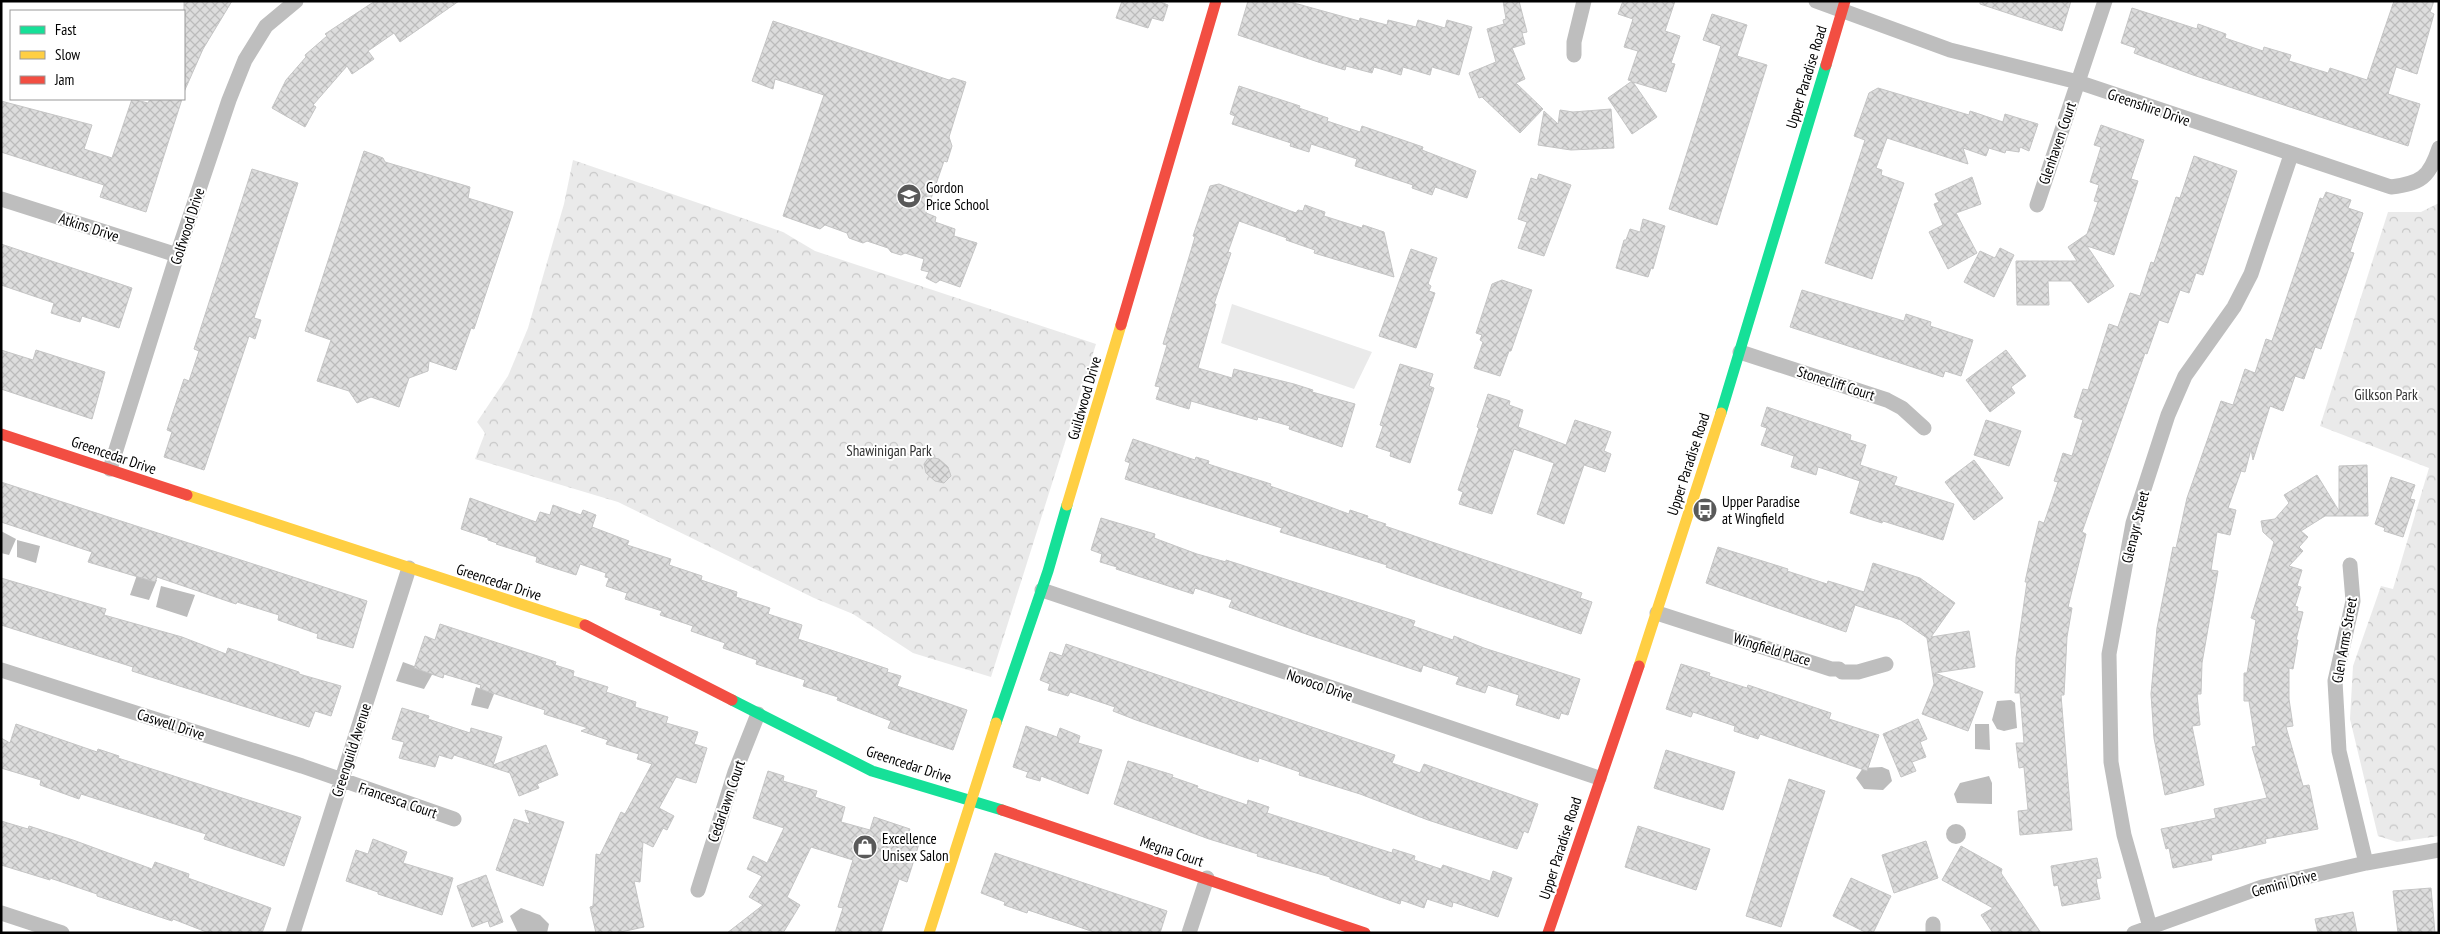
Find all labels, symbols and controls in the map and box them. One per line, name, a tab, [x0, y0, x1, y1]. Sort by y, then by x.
legend	[10, 10, 185, 100]
text: Fast	[55, 20, 76, 39]
street label: Upper Paradise Road	[1781, 23, 1831, 131]
text: Slow	[55, 45, 80, 64]
text: Jam	[54, 70, 74, 89]
street label: Greenshire Drive	[2105, 84, 2193, 130]
street label: Glenhaven Court	[2034, 99, 2080, 187]
place label: Gordon Price School	[926, 178, 990, 214]
school or university icon: Gordon Price School	[896, 183, 922, 209]
street label: Golfwood Drive	[166, 185, 208, 267]
street label: Atkins Drive	[56, 208, 122, 246]
street label: Guildwood Drive	[1063, 354, 1105, 442]
street label: Stonecliff Court	[1795, 362, 1877, 404]
park label: Gilkson Park	[2354, 385, 2418, 404]
street label: Upper Paradise Road	[1662, 410, 1714, 518]
street label: Greencedar Drive	[69, 432, 159, 478]
park label: Shawinigan Park	[846, 441, 932, 460]
street label: Glenayr Street	[2117, 489, 2153, 565]
place label: Upper Paradise at Wingfield	[1722, 492, 1800, 528]
bus stop icon: Upper Paradise at Wingfield	[1692, 497, 1718, 523]
street label: Greencedar Drive	[454, 559, 544, 605]
street label: Glen Arms Street	[2327, 596, 2361, 684]
street label: Wingfield Place	[1731, 628, 1813, 670]
street label: Novoco Drive	[1284, 665, 1356, 705]
street label: Greenguild Avenue	[327, 701, 375, 799]
street label: Caswell Drive	[135, 704, 207, 744]
street label: Greencedar Drive	[864, 741, 954, 787]
street label: Cedarlawn Court	[703, 758, 749, 844]
street label: Francesca Court	[356, 778, 440, 822]
street label: Upper Paradise Road	[1534, 794, 1586, 902]
place label: Excellence Unisex Salon	[882, 829, 949, 865]
street label: Megna Court	[1138, 831, 1206, 871]
shop icon: Excellence Unisex Salon	[852, 834, 878, 860]
street label: Gemini Drive	[2249, 865, 2319, 901]

